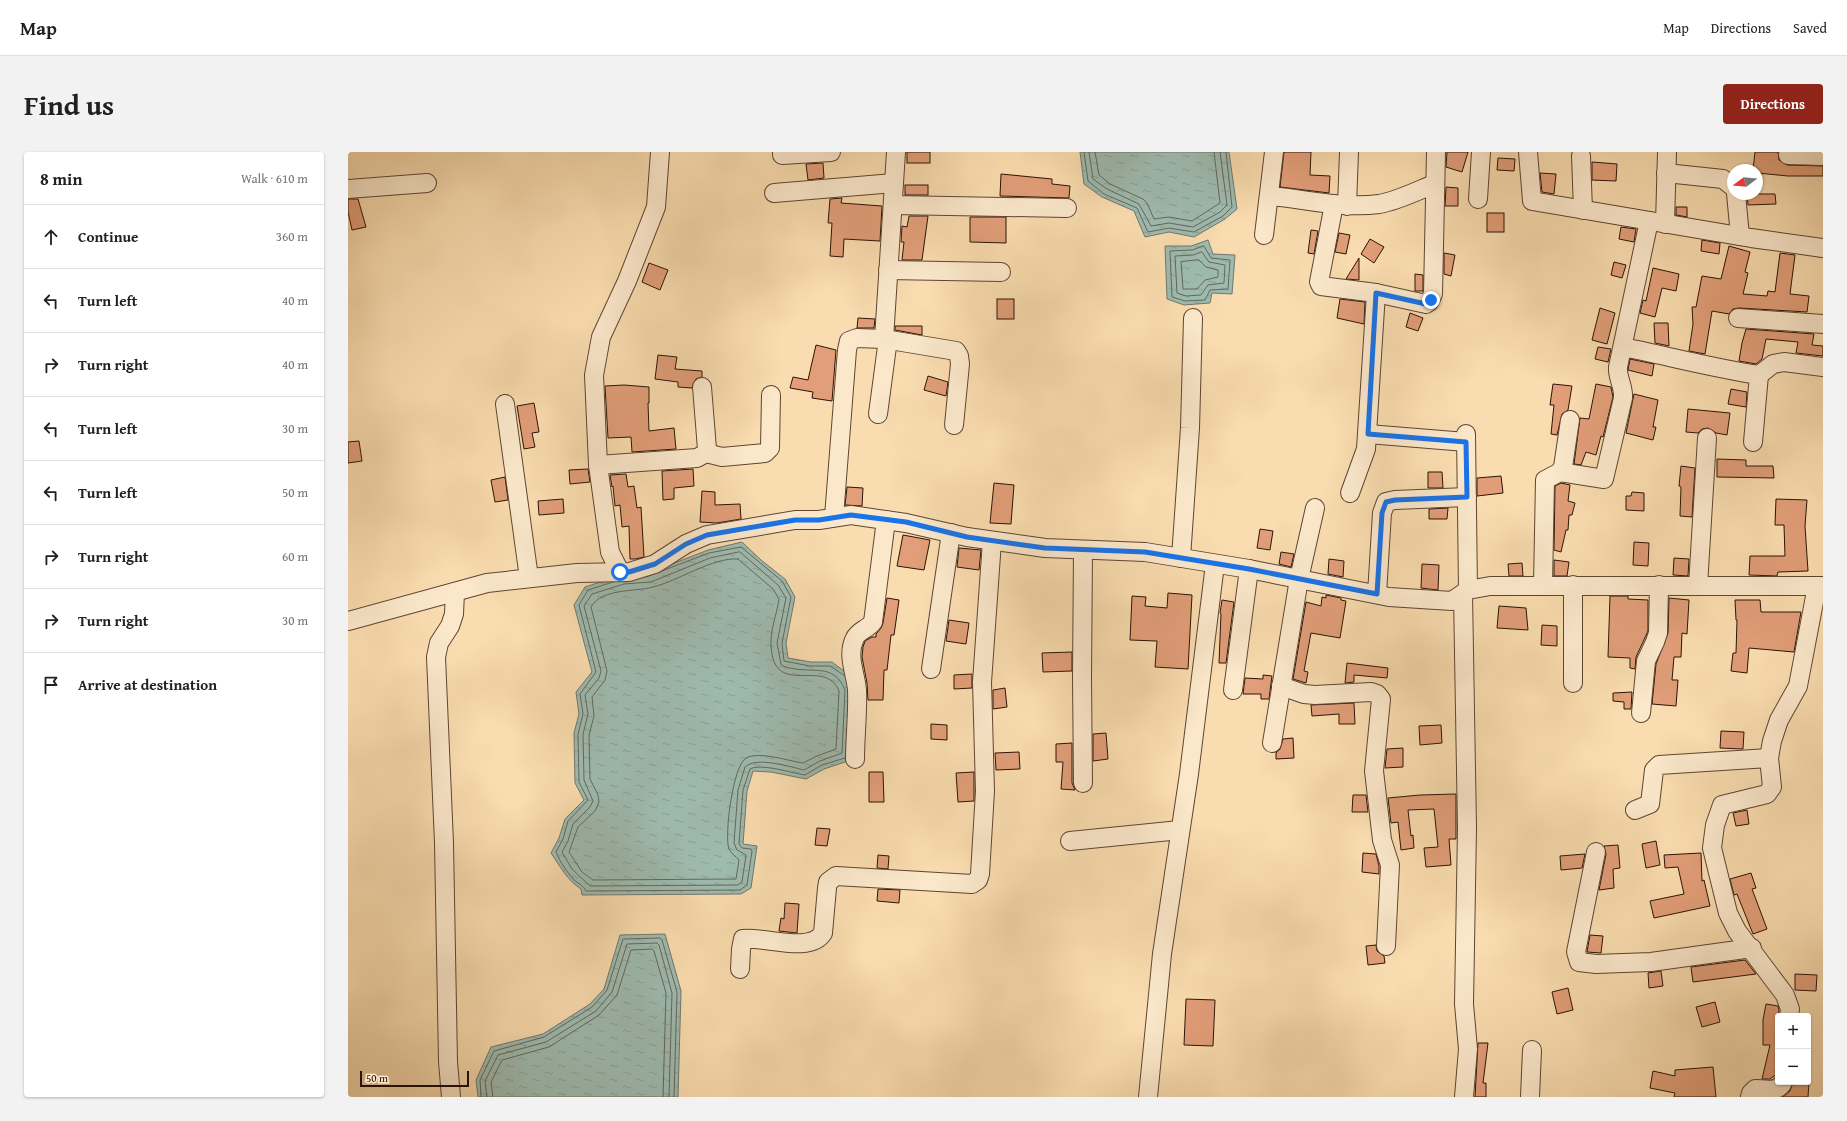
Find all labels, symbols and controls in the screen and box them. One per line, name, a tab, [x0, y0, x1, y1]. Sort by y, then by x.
text: Map	[20, 14, 57, 42]
text: Map	[1663, 18, 1689, 38]
text: Directions	[1711, 18, 1771, 38]
text: Saved	[1793, 18, 1827, 38]
text: Find us	[24, 84, 114, 125]
button: Directions	[1723, 84, 1823, 124]
north arrow	[1727, 164, 1763, 200]
text: 8 min	[40, 166, 82, 191]
text: Walk · 610 m	[241, 169, 308, 188]
icon: ahead	[40, 226, 62, 248]
text: Continue	[78, 226, 139, 247]
text: 360 m	[276, 227, 308, 246]
icon: left	[40, 290, 62, 312]
text: Turn left	[78, 290, 137, 311]
text: 40 m	[282, 291, 308, 310]
route end	[1422, 291, 1440, 309]
icon: right	[40, 354, 62, 376]
text: Turn right	[78, 354, 149, 375]
text: 40 m	[282, 355, 308, 374]
icon: left	[40, 418, 62, 440]
text: Turn left	[78, 418, 137, 439]
text: 30 m	[282, 419, 308, 438]
icon: left	[40, 482, 62, 504]
text: Turn left	[78, 482, 137, 503]
text: 50 m	[282, 483, 308, 502]
icon: right	[40, 546, 62, 568]
text: Turn right	[78, 546, 149, 567]
text: 60 m	[282, 547, 308, 566]
route start	[611, 563, 629, 581]
icon: right	[40, 610, 62, 632]
text: Turn right	[78, 610, 149, 631]
text: 30 m	[282, 611, 308, 630]
icon: arrive	[40, 674, 62, 696]
text: Arrive at destination	[78, 674, 217, 695]
map controls	[1775, 1013, 1811, 1085]
button: +	[1775, 1013, 1811, 1049]
button: −	[1775, 1049, 1811, 1085]
scale bar	[360, 1069, 469, 1088]
text: 50 m	[366, 1070, 388, 1086]

